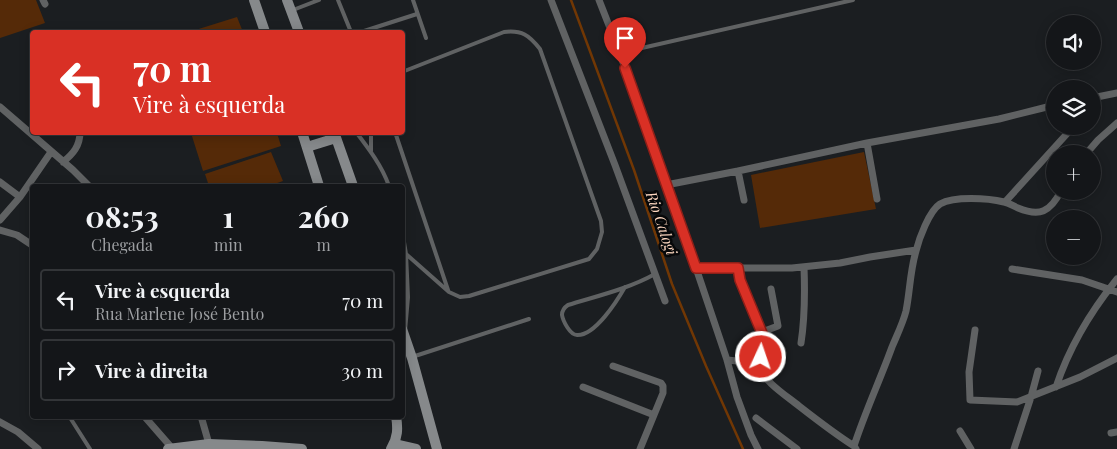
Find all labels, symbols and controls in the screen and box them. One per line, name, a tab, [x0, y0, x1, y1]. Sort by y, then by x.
map controls	[1046, 15, 1101, 265]
button: sound	[1046, 15, 1101, 70]
pin	[604, 17, 646, 68]
icon: arrive	[611, 24, 639, 52]
text: 70 m	[133, 44, 211, 91]
icon: left	[50, 50, 115, 115]
button: layers	[1046, 80, 1101, 135]
text: Vire à esquerda	[133, 89, 285, 119]
button: +	[1046, 145, 1101, 200]
water label: Rio Calogi	[641, 187, 682, 258]
text: 08:53	[85, 196, 159, 236]
text: 1	[222, 196, 234, 236]
text: 260	[298, 196, 350, 236]
button: −	[1046, 210, 1101, 265]
text: Chegada	[91, 234, 153, 255]
text: min	[214, 234, 242, 255]
text: m	[317, 234, 331, 255]
text: Vire à esquerda	[95, 277, 230, 303]
icon: left	[52, 286, 80, 314]
text: 70 m	[342, 287, 383, 313]
text: Rua Marlene José Bento	[95, 303, 264, 324]
position arrow	[734, 330, 786, 382]
icon: right	[52, 356, 80, 384]
text: Vire à direita	[95, 357, 208, 383]
text: 30 m	[341, 357, 383, 383]

